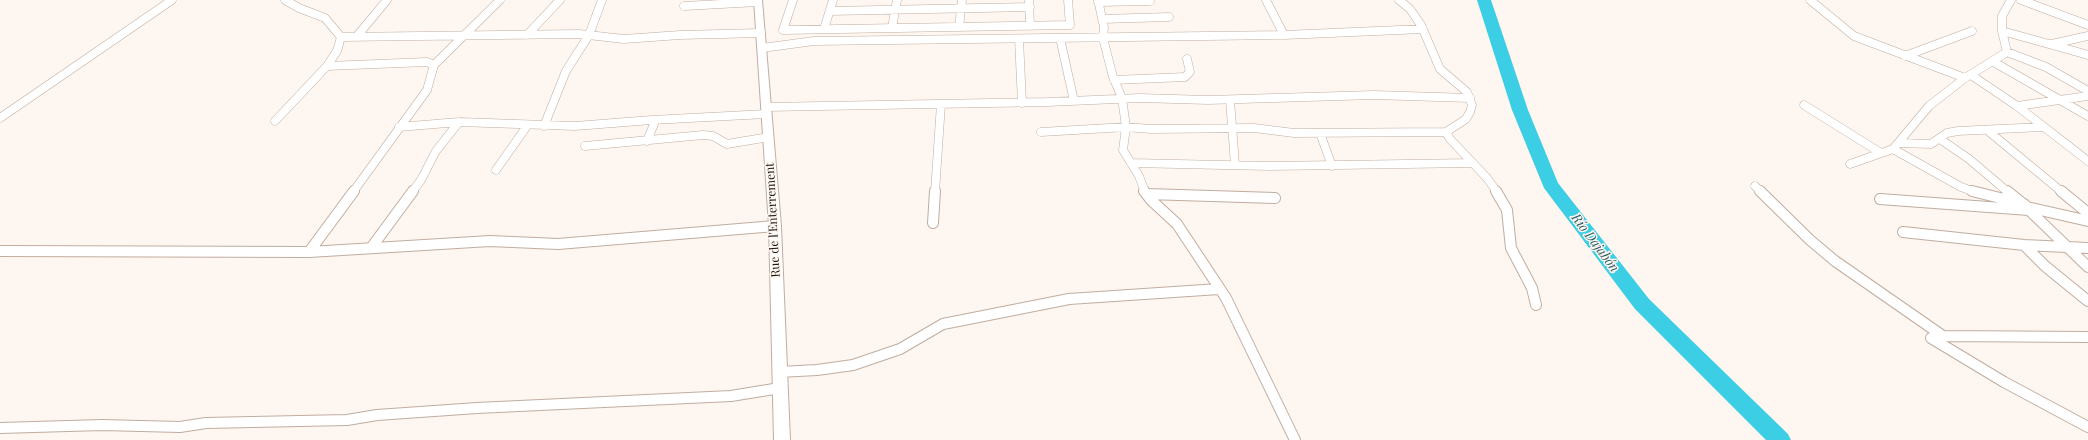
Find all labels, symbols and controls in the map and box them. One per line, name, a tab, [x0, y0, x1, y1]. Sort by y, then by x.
street label: Rue de l'Enterrement	[763, 162, 783, 278]
water label: Río Dajabón	[1568, 211, 1622, 275]

